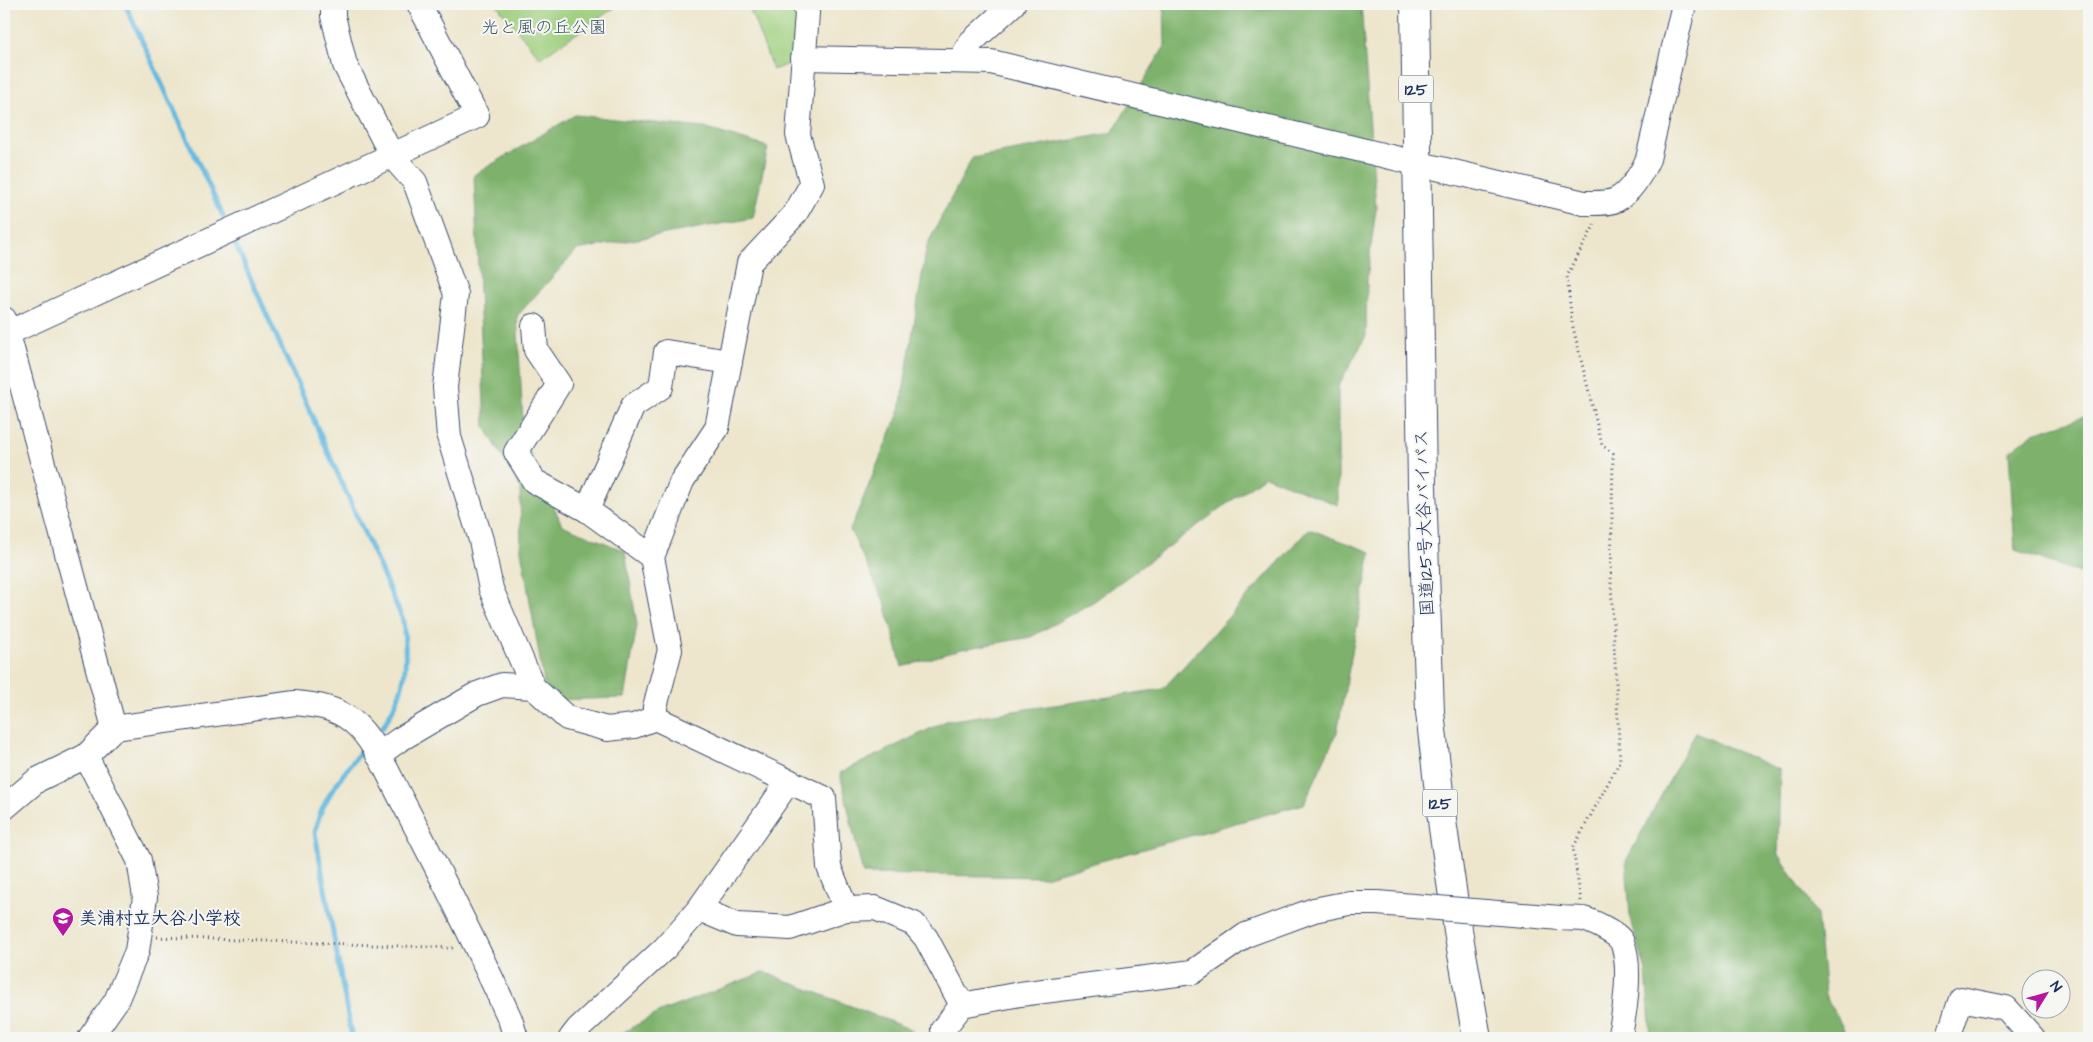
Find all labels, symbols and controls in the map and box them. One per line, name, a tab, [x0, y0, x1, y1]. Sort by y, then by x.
park label: 光と風の丘公園	[481, 15, 607, 40]
road number: 125	[1398, 76, 1434, 102]
street label: 国道125号大谷バイパス	[1409, 429, 1440, 617]
road number: 125	[1422, 790, 1458, 816]
school or university icon: 美浦村立大谷小学校	[51, 906, 75, 937]
place label: 美浦村立大谷小学校	[79, 906, 241, 931]
north arrow	[2020, 970, 2070, 1020]
text: N	[2045, 977, 2066, 996]

